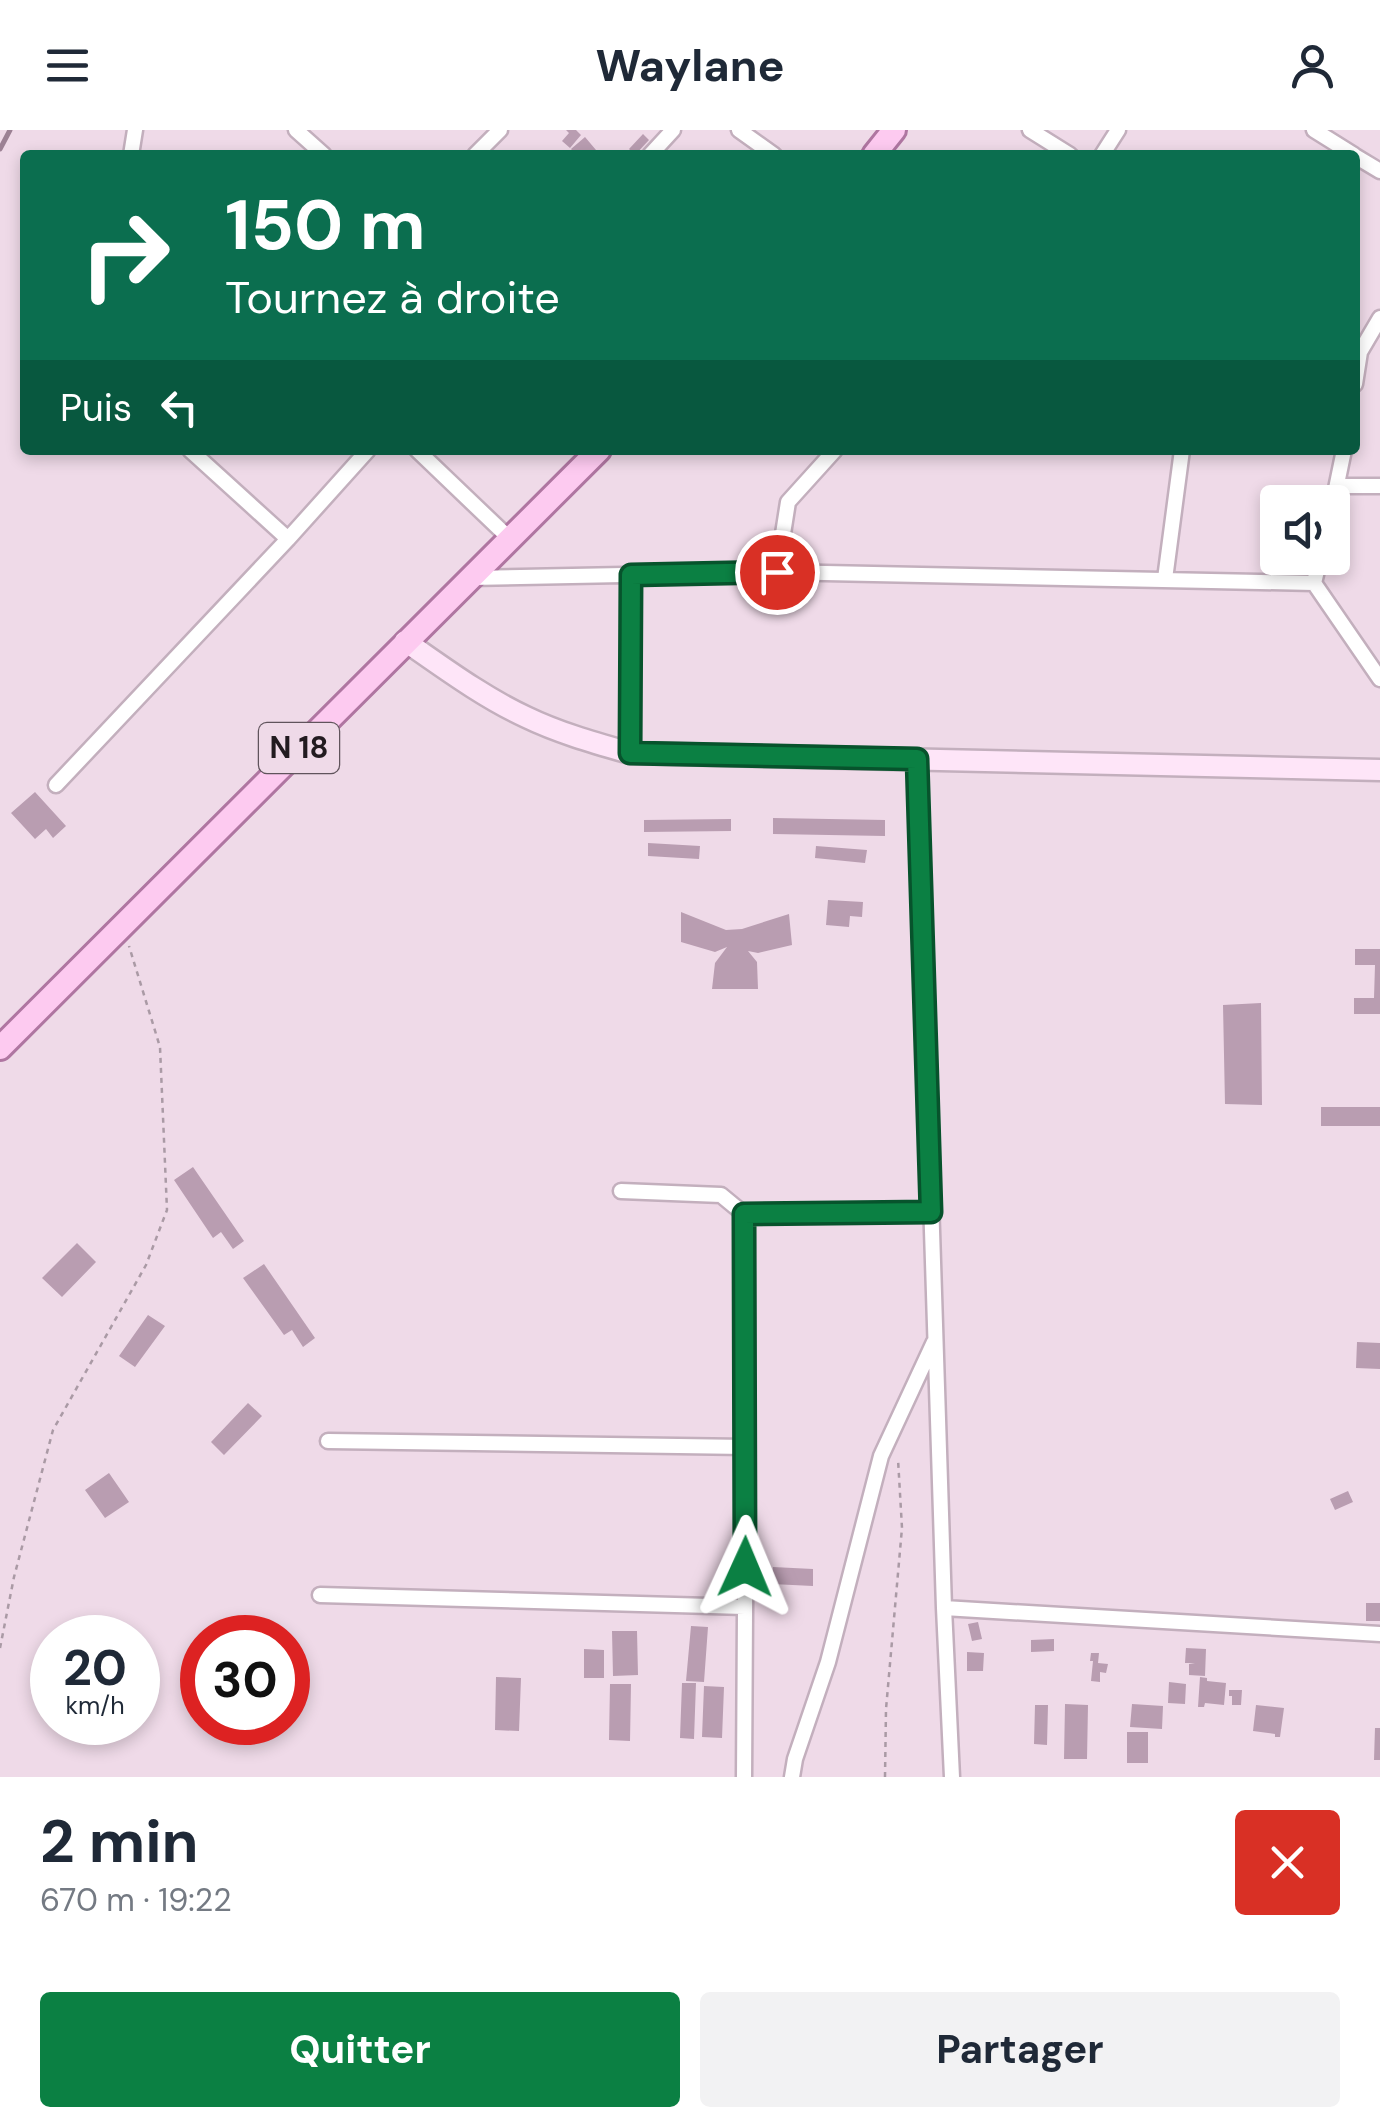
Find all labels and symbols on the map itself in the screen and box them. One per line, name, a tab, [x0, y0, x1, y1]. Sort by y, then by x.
pin	[735, 530, 820, 615]
road number: N 18	[259, 723, 339, 773]
position arrow	[693, 1515, 797, 1619]
speed limit sign: 30	[180, 1615, 310, 1745]

